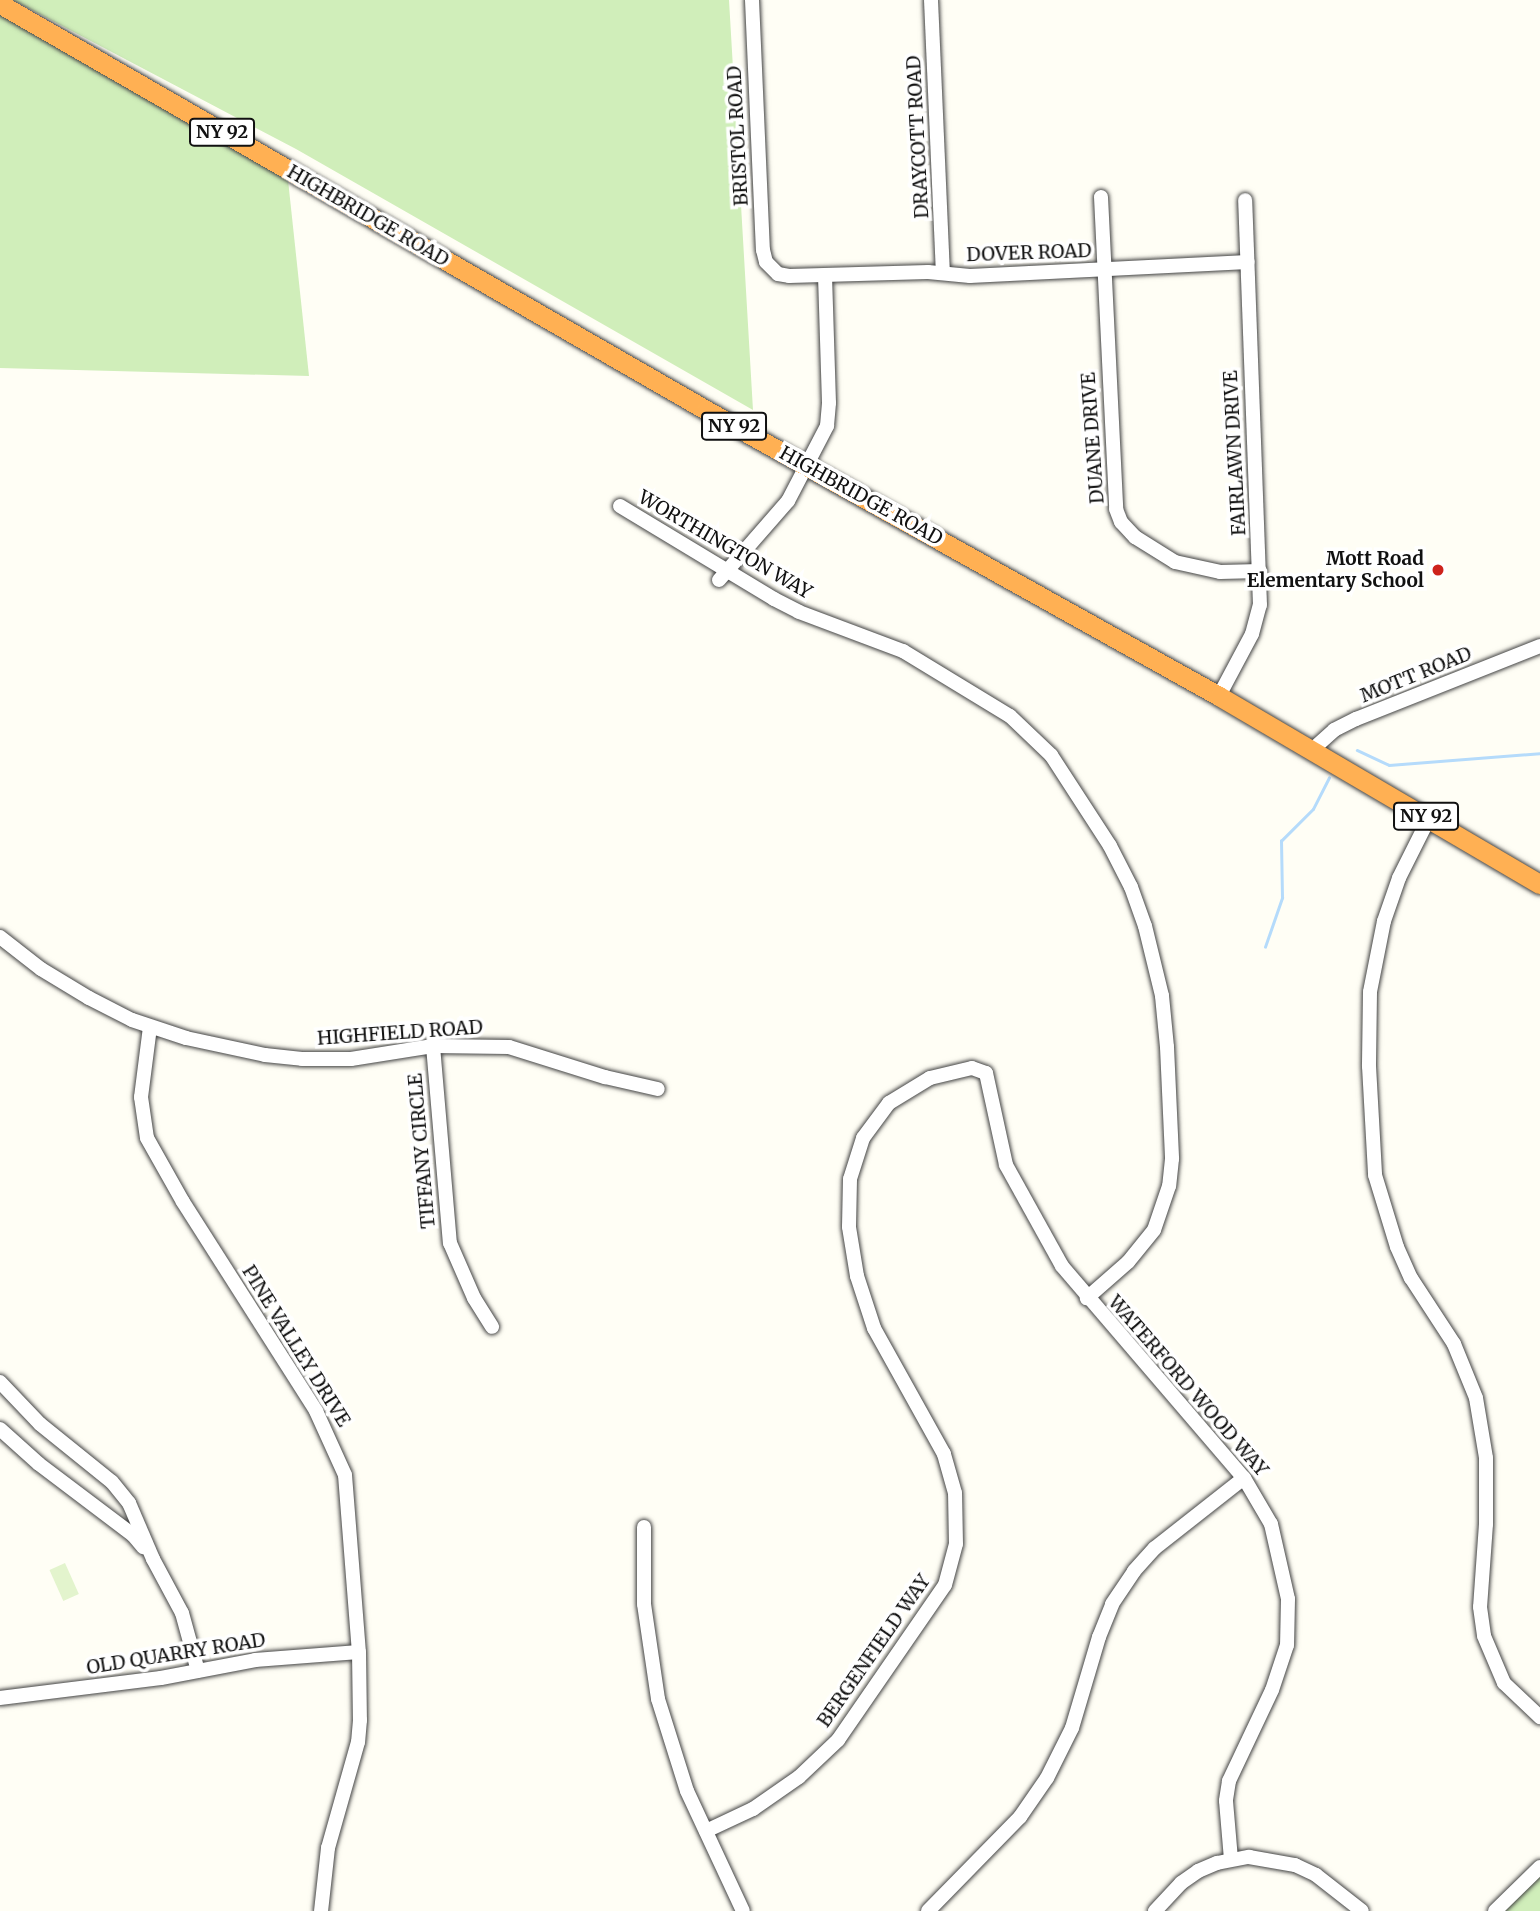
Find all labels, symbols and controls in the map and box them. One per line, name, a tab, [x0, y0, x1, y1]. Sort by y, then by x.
street label: DRAYCOTT ROAD	[902, 55, 934, 219]
street label: BRISTOL ROAD	[723, 65, 753, 207]
road number: NY 92	[189, 118, 255, 146]
street label: HIGHBRIDGE ROAD	[283, 160, 453, 272]
street label: DOVER ROAD	[966, 239, 1092, 267]
street label: FAIRLAWN DRIVE	[1219, 370, 1251, 536]
street label: DUANE DRIVE	[1077, 371, 1109, 505]
road number: NY 92	[701, 412, 767, 440]
street label: HIGHBRIDGE ROAD	[775, 442, 947, 550]
street label: WORTHINGTON WAY	[634, 486, 816, 604]
place label: Mott Road Elementary School	[1247, 548, 1424, 592]
marker: Mott Road Elementary School	[1430, 562, 1446, 578]
street label: MOTT ROAD	[1357, 642, 1475, 708]
road number: NY 92	[1393, 802, 1459, 830]
street label: HIGHFIELD ROAD	[316, 1016, 484, 1050]
street label: TIFFANY CIRCLE	[404, 1072, 440, 1230]
street label: PINE VALLEY DRIVE	[237, 1261, 355, 1431]
street label: WATERFORD WOOD WAY	[1103, 1291, 1273, 1481]
street label: BERGENFIELD WAY	[813, 1570, 935, 1732]
street label: OLD QUARRY ROAD	[85, 1629, 267, 1679]

